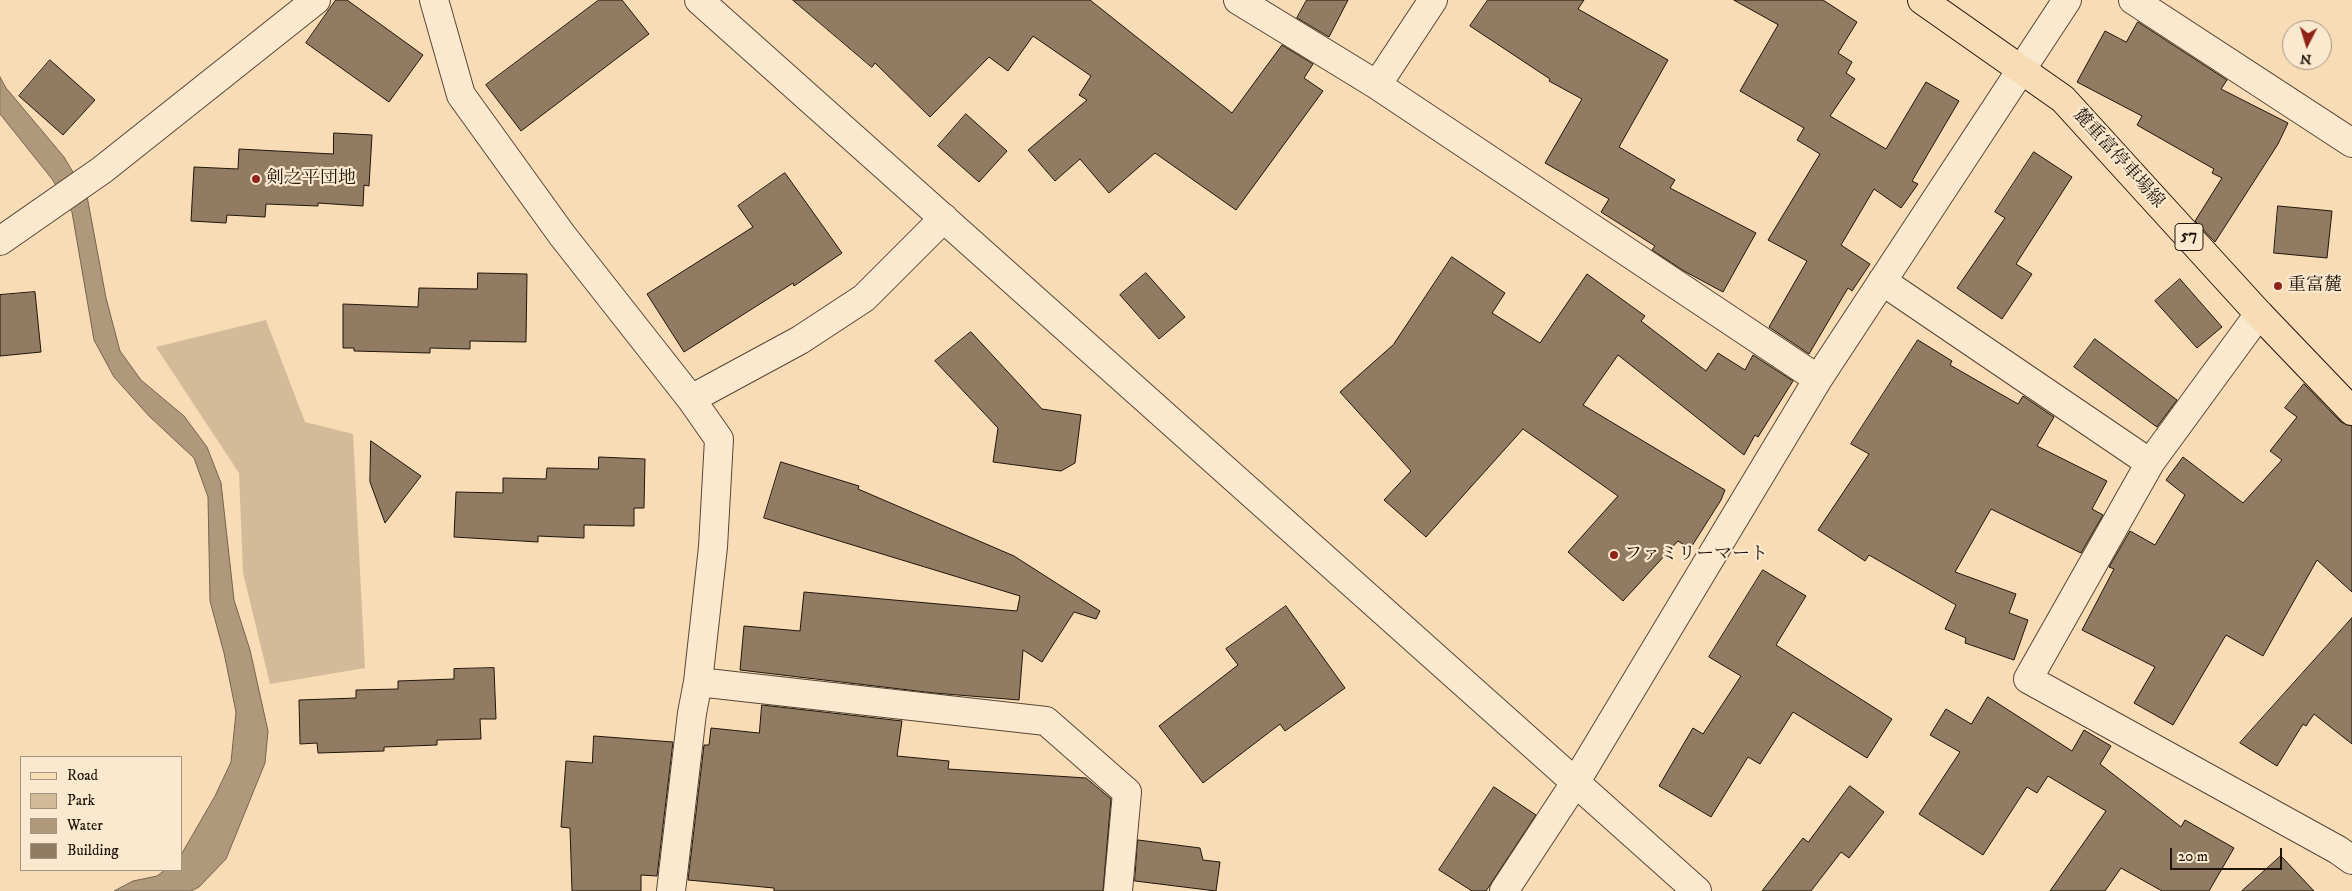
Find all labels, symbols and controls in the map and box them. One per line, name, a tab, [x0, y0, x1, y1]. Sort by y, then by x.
north arrow	[2282, 20, 2332, 70]
text: N	[2299, 49, 2312, 68]
street label: 麓重富停車場線	[2068, 105, 2168, 213]
place label: 剣之平団地	[266, 168, 356, 190]
marker: 剣之平団地	[250, 173, 262, 185]
road number: 57	[2175, 223, 2203, 250]
place label: 重富麓	[2288, 275, 2342, 297]
marker: 重富麓	[2272, 280, 2284, 292]
place label: ファミリーマート	[1624, 544, 1768, 566]
marker: ファミリーマート	[1608, 549, 1620, 561]
legend	[20, 756, 182, 871]
text: Road	[67, 766, 98, 785]
text: Park	[67, 791, 95, 810]
text: Water	[67, 816, 103, 835]
scale bar	[2172, 838, 2284, 870]
text: Building	[67, 841, 119, 860]
text: 20 m	[2178, 847, 2208, 866]

